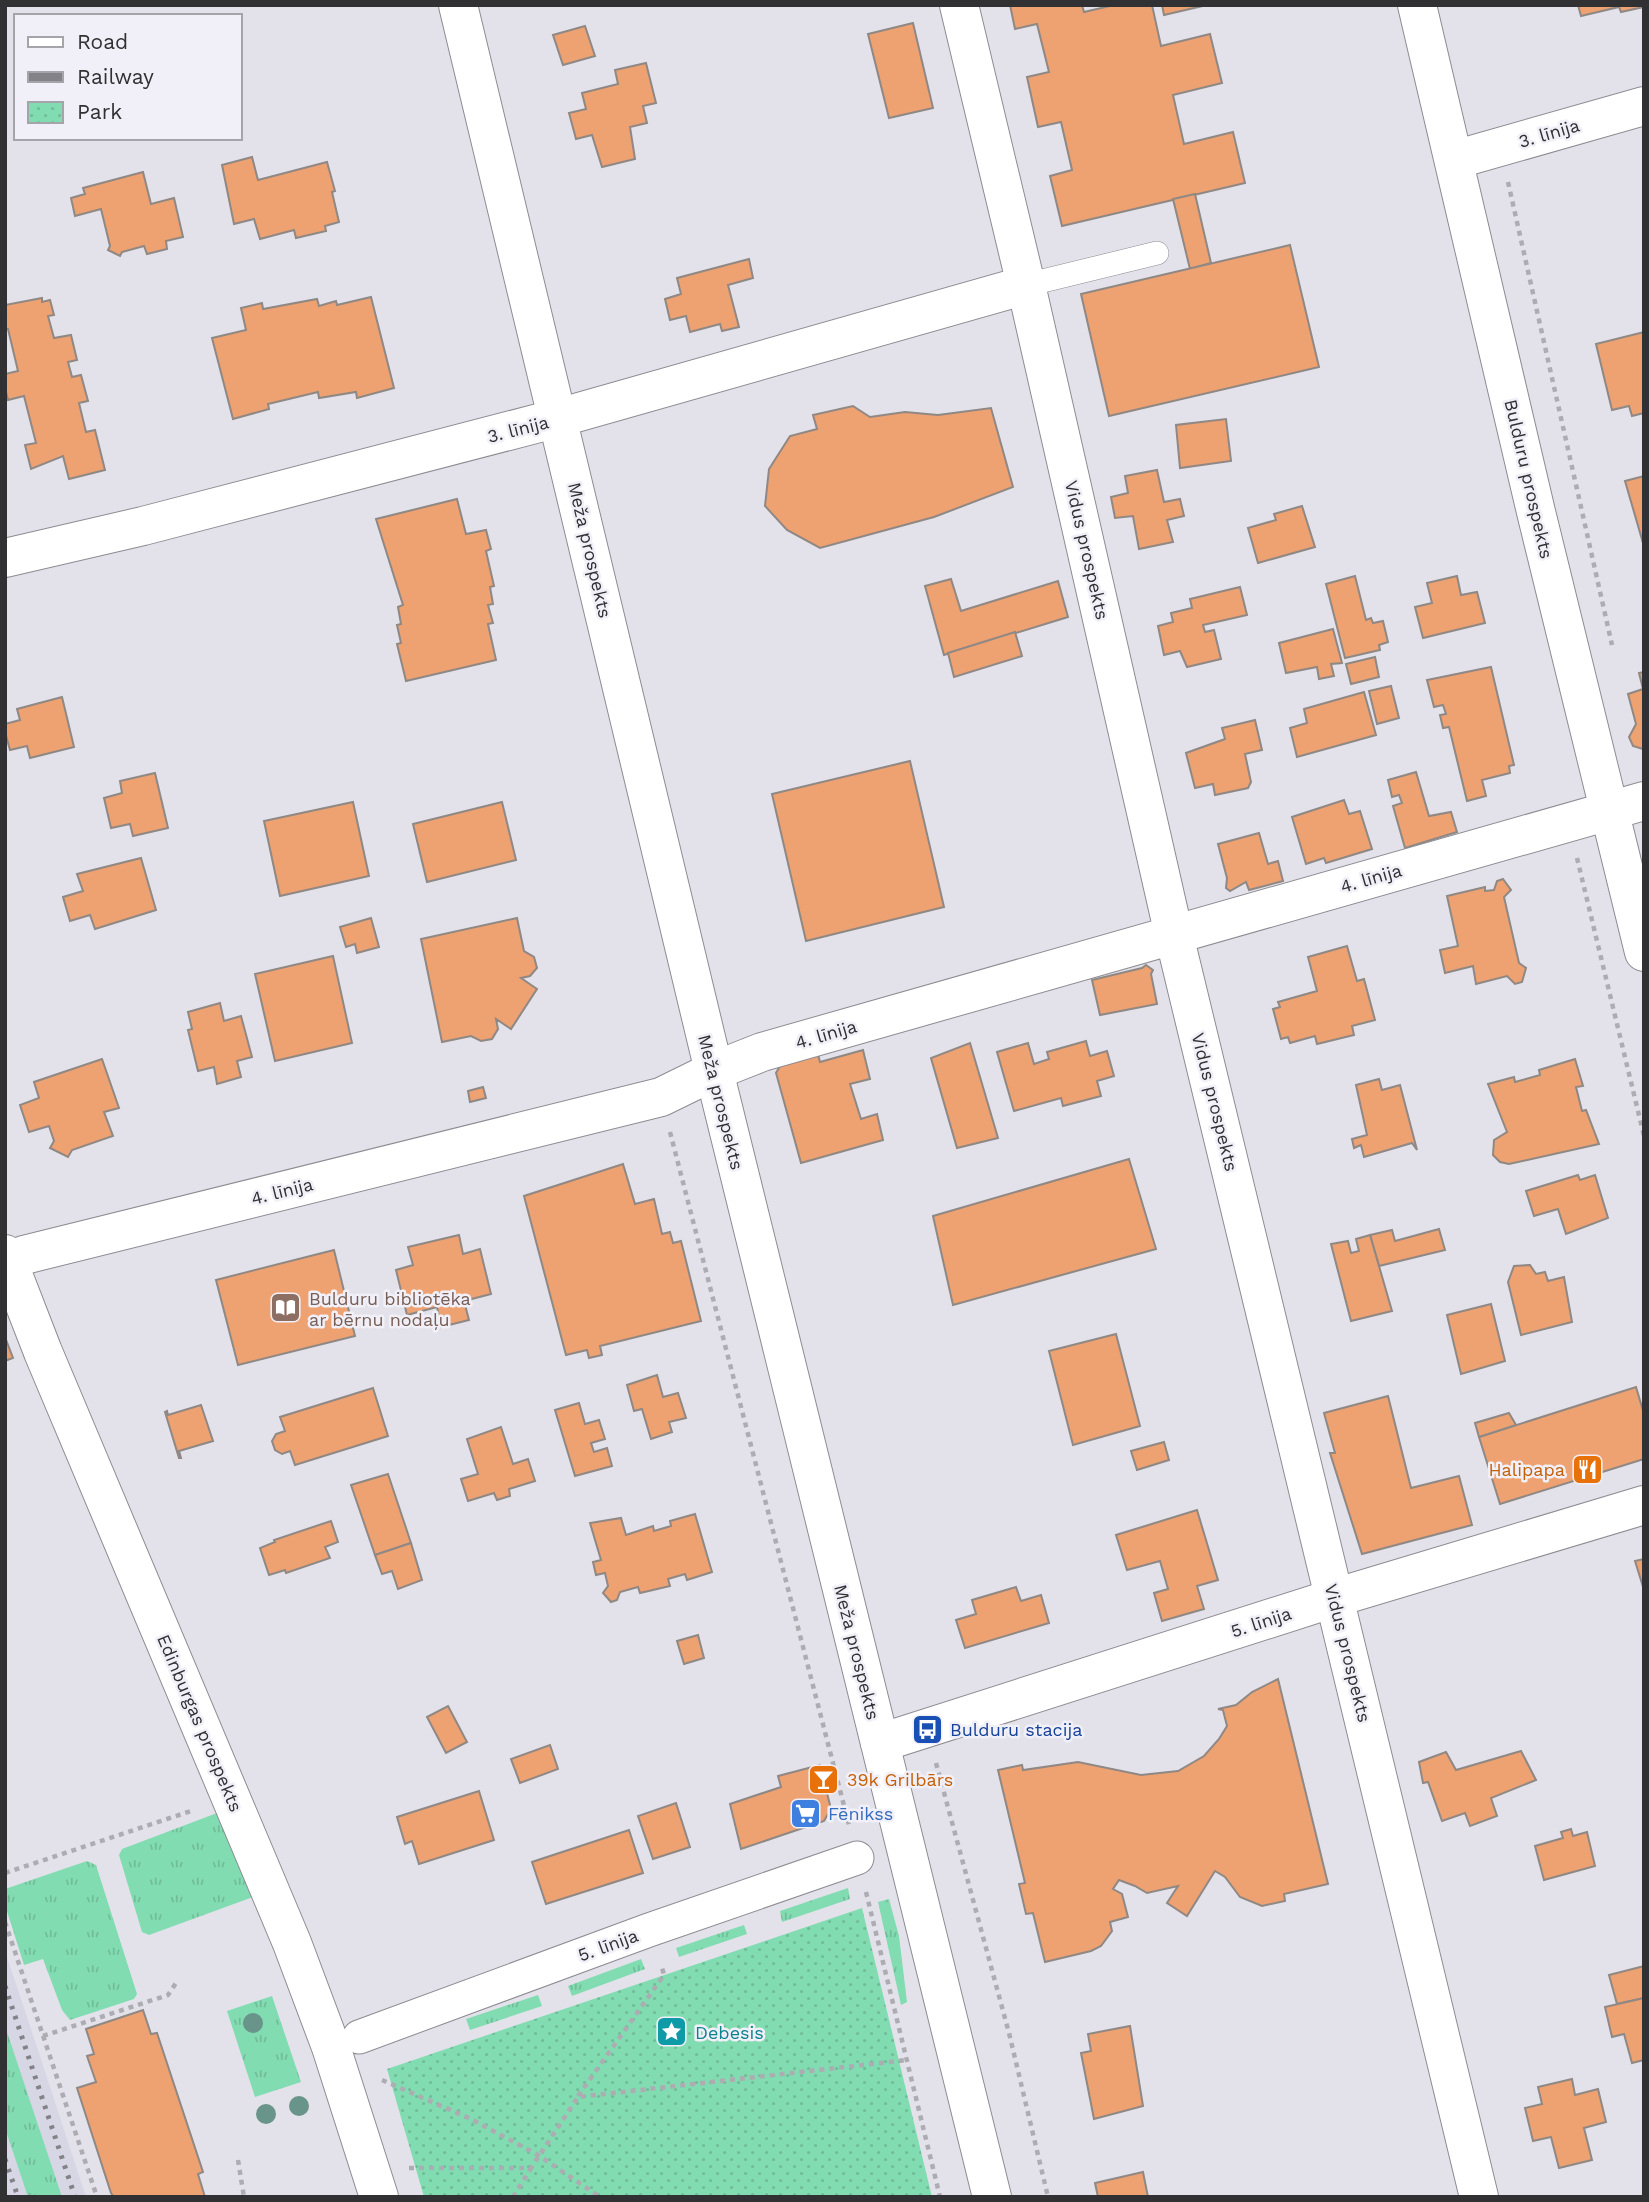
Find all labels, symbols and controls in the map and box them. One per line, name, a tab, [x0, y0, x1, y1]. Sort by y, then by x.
legend	[14, 14, 242, 140]
text: Road	[77, 29, 128, 54]
text: Railway	[77, 64, 154, 89]
text: Park	[77, 99, 122, 124]
street label: 3. līnija	[1516, 114, 1582, 152]
street label: Bulduru prospekts	[1500, 397, 1558, 561]
street label: 3. līnija	[485, 411, 551, 447]
street label: Vidus prospekts	[1061, 478, 1113, 622]
street label: Meža prospekts	[564, 480, 616, 620]
street label: 4. līnija	[1338, 859, 1404, 897]
street label: 4. līnija	[793, 1015, 859, 1053]
street label: Vidus prospekts	[1188, 1031, 1242, 1173]
street label: Meža prospekts	[694, 1032, 748, 1172]
street label: 4. līnija	[249, 1173, 315, 1209]
place label: Bulduru bibliotēka ar bērnu nodaļu	[309, 1288, 471, 1330]
library icon: Bulduru bibliotēka ar bērnu nodaļu	[269, 1291, 303, 1325]
restaurant icon: Halipapa	[1571, 1452, 1605, 1486]
place label: Halipapa	[1488, 1459, 1565, 1480]
street label: Meža prospekts	[830, 1582, 884, 1722]
street label: Vidus prospekts	[1321, 1582, 1375, 1724]
street label: 5. līnija	[1228, 1602, 1294, 1642]
street label: Edinburgas prospekts	[153, 1631, 247, 1815]
bus stop icon: Bulduru stacija	[910, 1712, 944, 1746]
place label: Bulduru stacija	[950, 1719, 1082, 1740]
bar icon: 39k Grilbārs	[807, 1762, 841, 1796]
place label: 39k Grilbārs	[847, 1769, 953, 1790]
supermarket icon: Fēnikss	[788, 1796, 822, 1830]
place label: Fēnikss	[828, 1803, 893, 1824]
street label: 5. līnija	[575, 1924, 641, 1966]
place icon: Debesis	[655, 2015, 689, 2049]
place label: Debesis	[695, 2022, 764, 2043]

